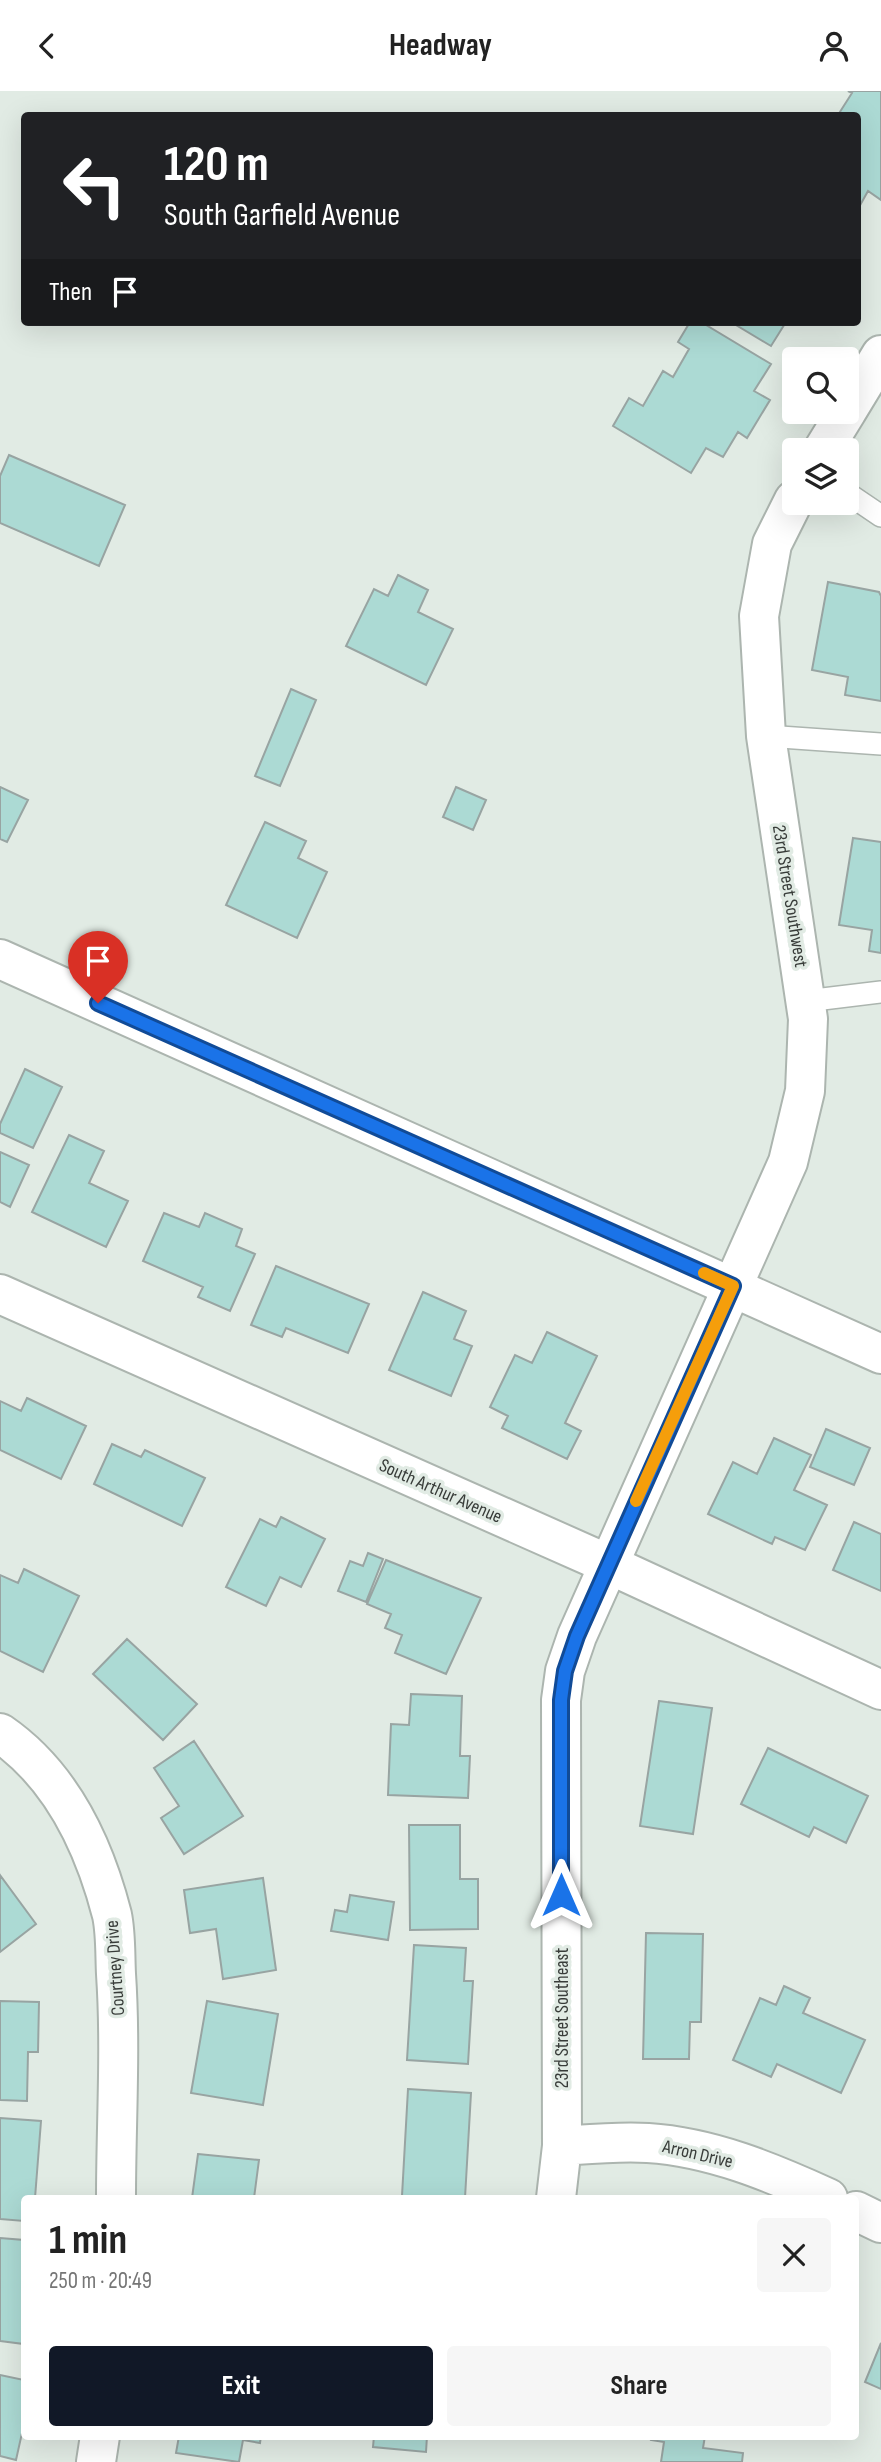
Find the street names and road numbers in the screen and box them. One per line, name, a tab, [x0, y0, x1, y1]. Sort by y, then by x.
street label: 23rd Street Southwest	[767, 823, 812, 969]
street label: South Arthur Avenue	[375, 1454, 505, 1529]
street label: Courtney Drive	[101, 1919, 130, 2016]
street label: 23rd Street Southeast	[551, 1948, 574, 2088]
street label: Arron Drive	[659, 2135, 735, 2174]

